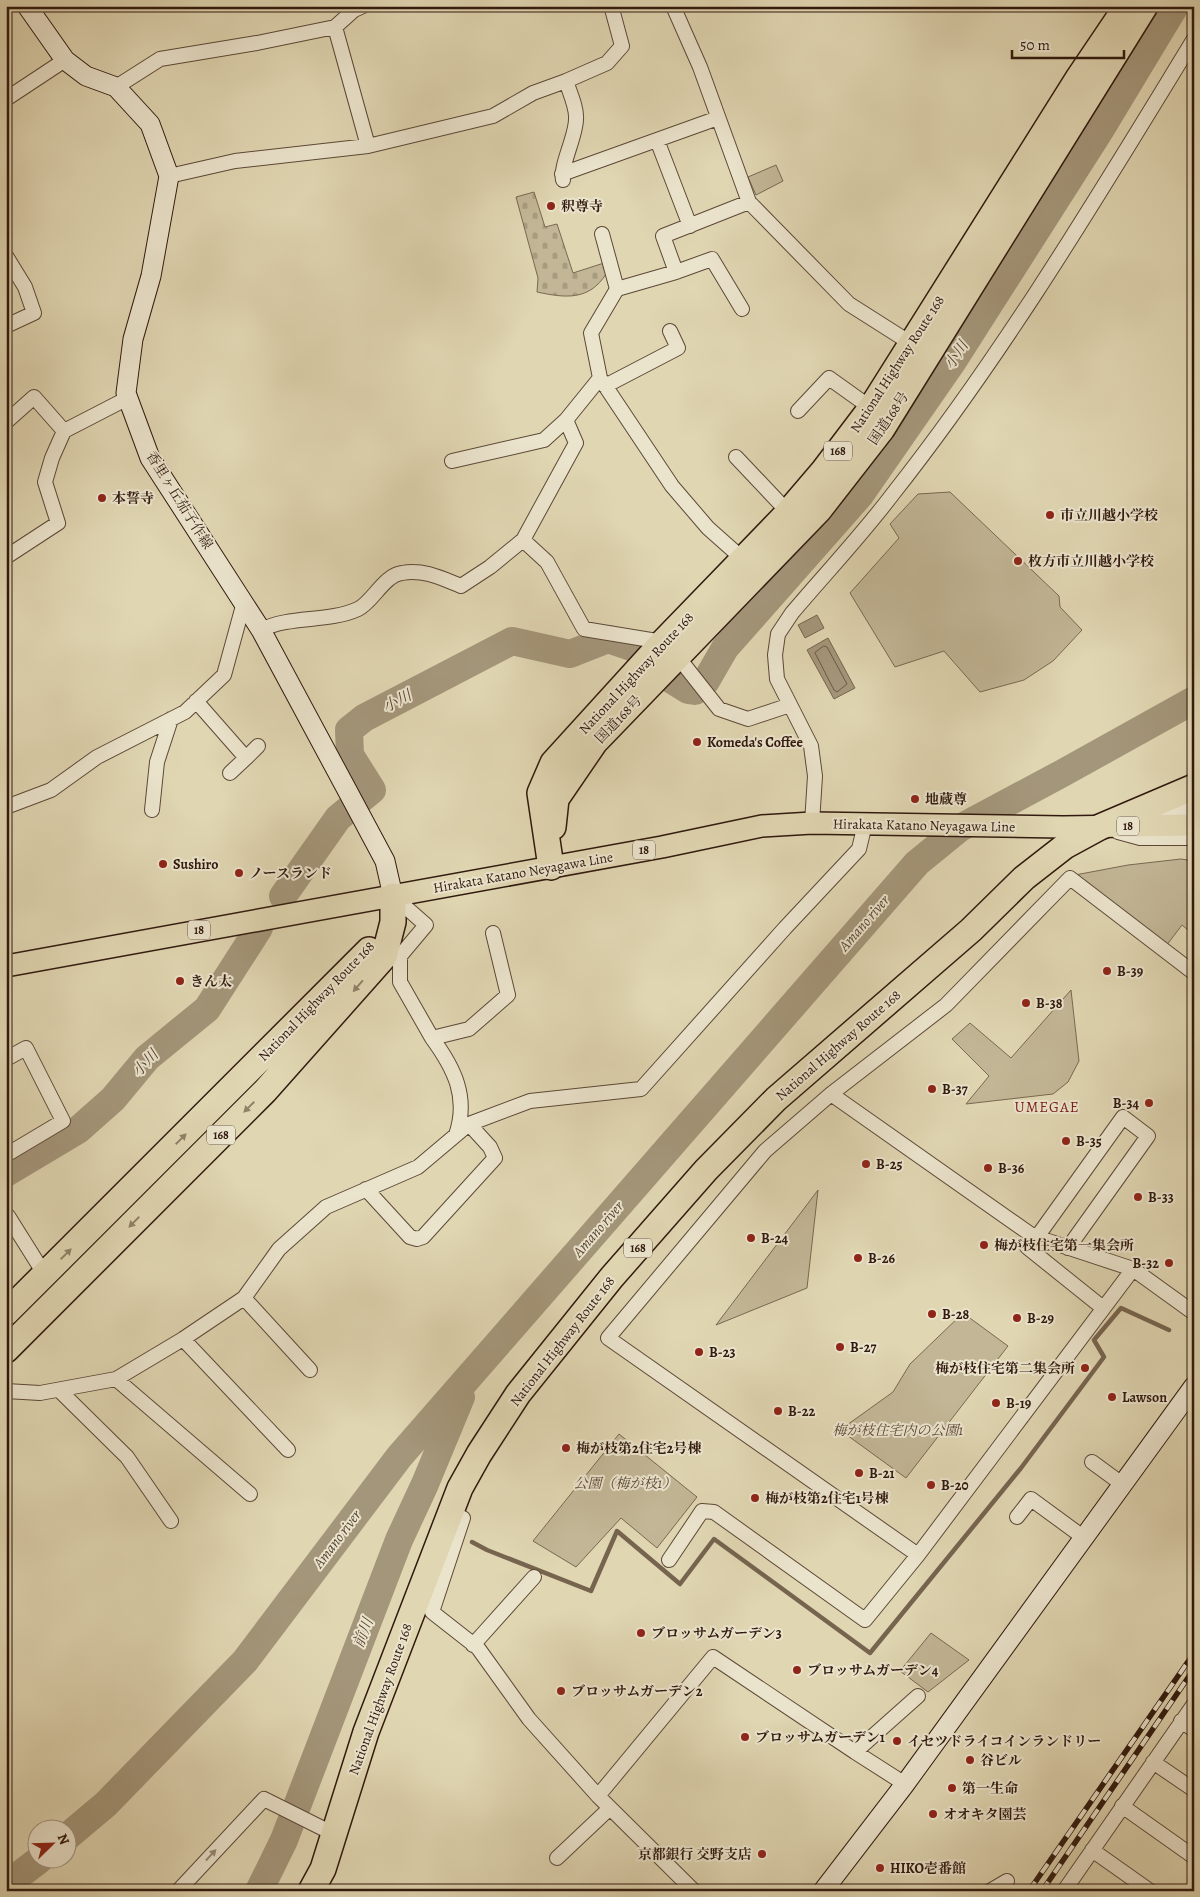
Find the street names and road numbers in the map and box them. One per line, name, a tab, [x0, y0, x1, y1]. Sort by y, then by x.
street label: National Highway Route 168	[846, 292, 949, 437]
street label: 国道168号	[864, 388, 913, 448]
road number: 168	[824, 442, 852, 461]
street label: 香里ヶ丘茄子作線	[142, 448, 217, 553]
street label: National Highway Route 168	[575, 608, 698, 738]
street label: 国道168号	[591, 691, 646, 748]
street label: Hirakata Katano Neyagawa Line	[833, 814, 1015, 837]
road number: 18	[1117, 816, 1139, 836]
road number: 18	[633, 840, 655, 860]
street label: Hirakata Katano Neyagawa Line	[432, 847, 615, 898]
road number: 18	[188, 920, 210, 940]
street label: National Highway Route 168	[254, 937, 379, 1066]
street label: National Highway Route 168	[772, 986, 905, 1105]
road number: 168	[207, 1126, 235, 1144]
road number: 168	[624, 1238, 652, 1258]
street label: National Highway Route 168	[506, 1272, 619, 1410]
street label: National Highway Route 168	[344, 1620, 417, 1778]

